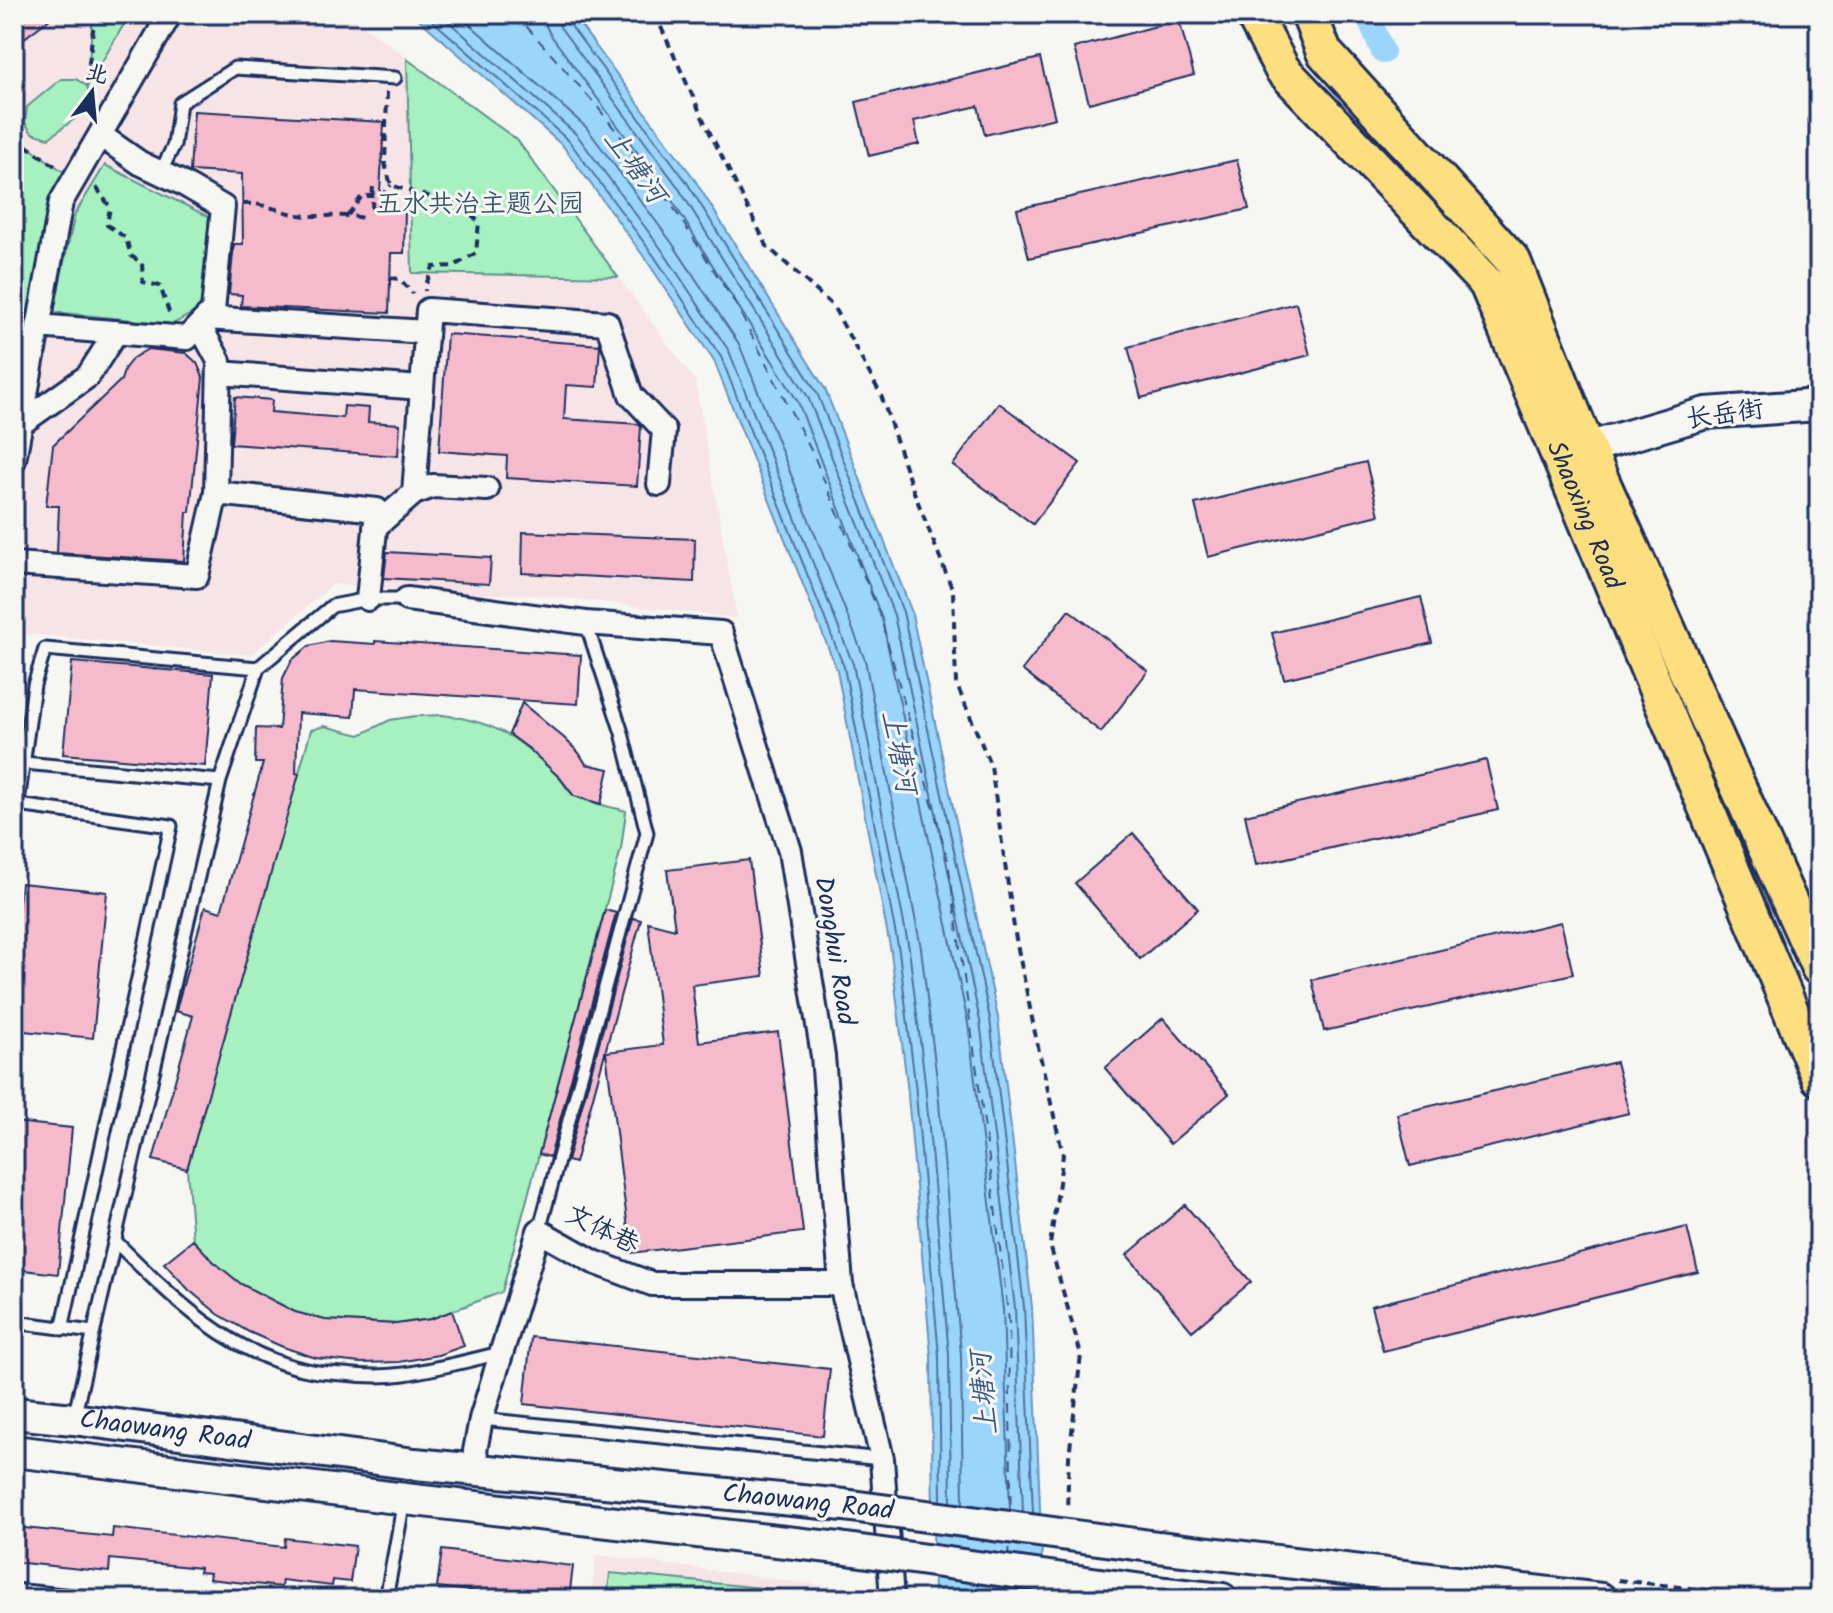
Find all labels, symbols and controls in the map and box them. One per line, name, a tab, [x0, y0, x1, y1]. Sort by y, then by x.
north arrow	[52, 52, 132, 132]
text: 北	[81, 55, 112, 95]
water label: 上塘河	[591, 120, 679, 217]
park label: 五水共治主题公园	[376, 184, 584, 226]
street label: 长岳街	[1683, 389, 1767, 441]
street label: Shaoxing Road	[1534, 434, 1634, 597]
water label: 上塘河	[868, 706, 929, 801]
street label: Donghui Road	[802, 874, 867, 1029]
street label: 文体巷	[558, 1194, 646, 1266]
water label: 上塘河	[959, 1345, 1011, 1437]
street label: Chaowang Road	[77, 1399, 254, 1463]
street label: Chaowang Road	[720, 1473, 897, 1533]

